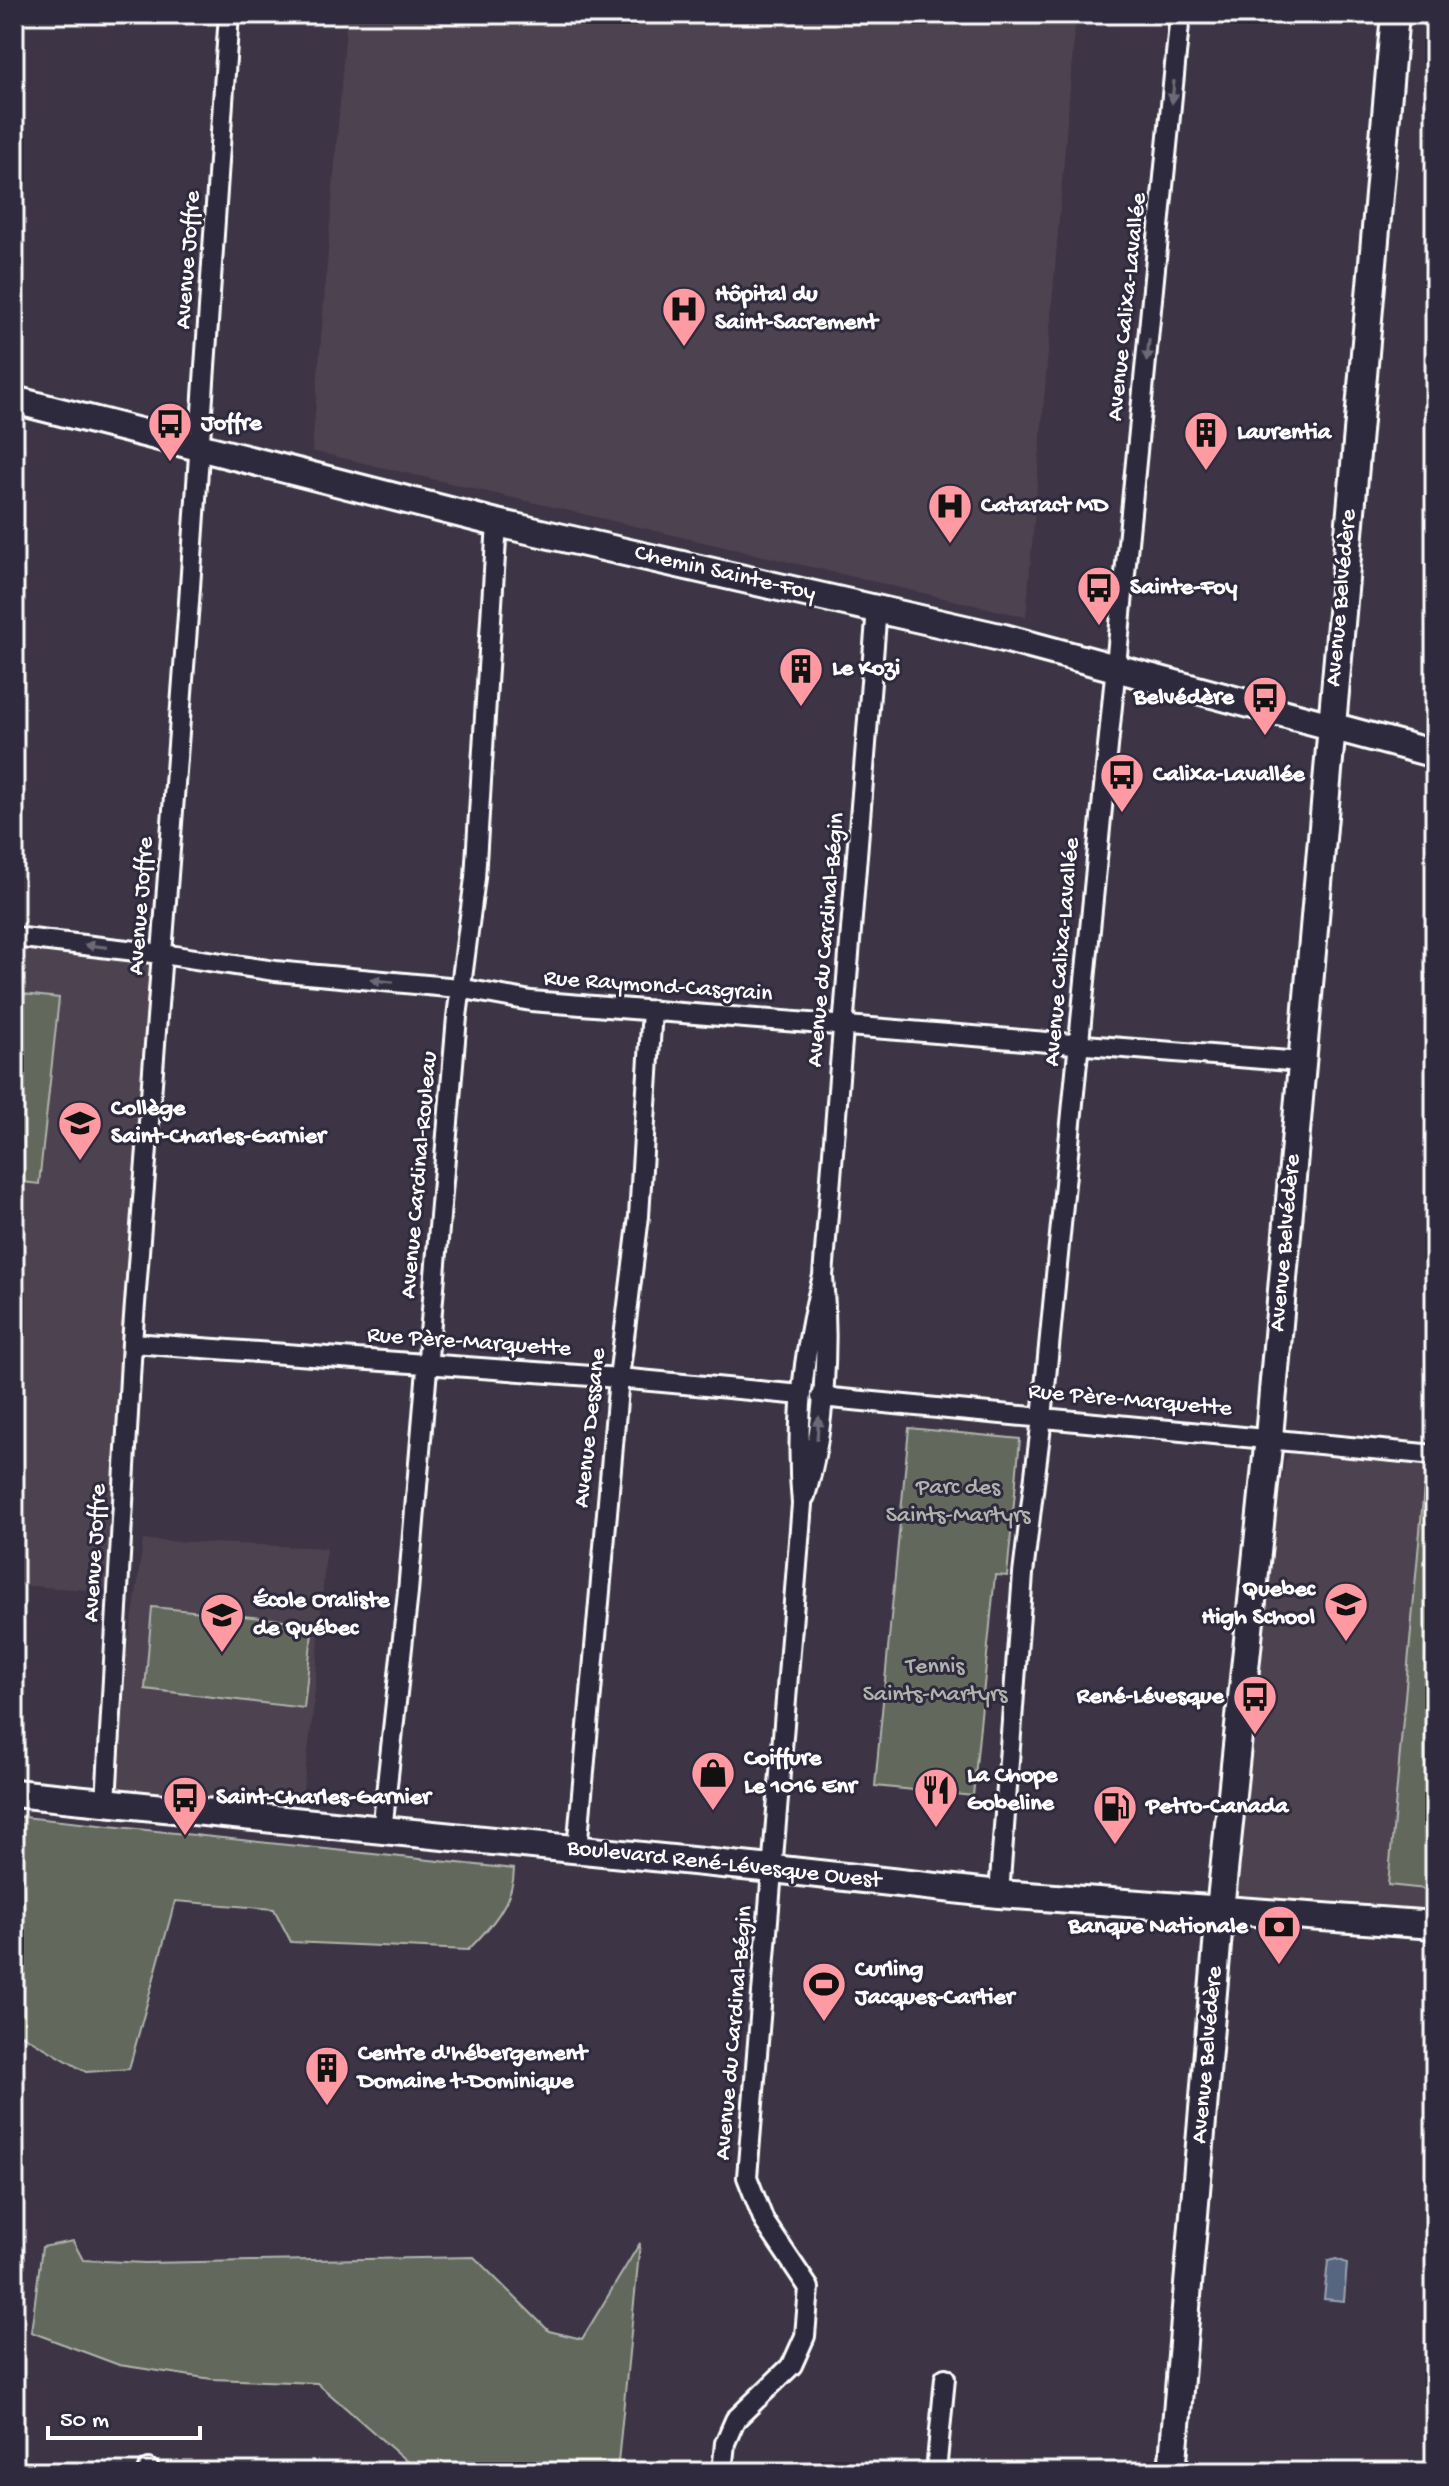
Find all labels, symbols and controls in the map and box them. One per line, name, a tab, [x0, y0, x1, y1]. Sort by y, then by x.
one-way arrow	[1166, 80, 1179, 105]
street label: Avenue Joffre	[170, 189, 208, 330]
street label: Avenue Calixa-Lavallée	[1102, 191, 1154, 423]
place label: Hôpital du Saint-Sacrement	[715, 281, 880, 338]
hospital icon: Hôpital du Saint-Sacrement	[660, 285, 708, 348]
one-way arrow	[1141, 338, 1154, 363]
bus stop icon: Joffre	[146, 400, 194, 463]
building icon: Laurentia	[1182, 409, 1230, 472]
place label: Joffre	[200, 410, 263, 439]
place label: Laurentia	[1237, 419, 1333, 448]
hospital icon: Cataract MD	[926, 482, 974, 545]
place label: Cataract MD	[981, 492, 1110, 521]
street label: Avenue Belvédère	[1320, 507, 1364, 688]
street label: Chemin Sainte-Foy	[632, 539, 819, 609]
bus stop icon: Sainte-Foy	[1075, 564, 1123, 627]
place label: Sainte-Foy	[1130, 574, 1238, 603]
building icon: Le Kozi	[777, 645, 825, 708]
place label: Le Kozi	[832, 655, 900, 684]
bus stop icon: Belvédère	[1241, 674, 1289, 737]
place label: Belvédère	[1133, 684, 1236, 713]
bus stop icon: Calixa-Lavallée	[1098, 751, 1146, 814]
place label: Calixa-Lavallée	[1153, 761, 1306, 790]
street label: Avenue du Cardinal-Bégin	[801, 811, 853, 1068]
street label: Avenue Joffre	[123, 835, 161, 976]
street label: Avenue Calixa-Lavallée	[1039, 836, 1088, 1068]
one-way arrow	[83, 940, 108, 953]
street label: Rue Raymond-Casgrain	[543, 965, 774, 1010]
one-way arrow	[369, 974, 394, 987]
street label: Avenue Cardinal-Rouleau	[395, 1050, 445, 1300]
place label: Collège Saint-Charles-Garnier	[111, 1095, 328, 1152]
school or university icon: Collège Saint-Charles-Garnier	[56, 1099, 104, 1162]
street label: Avenue Belvédère	[1264, 1152, 1308, 1333]
street label: Rue Père-Marquette	[366, 1321, 573, 1365]
street label: Avenue Dessane	[568, 1346, 614, 1509]
street label: Rue Père-Marquette	[1027, 1378, 1234, 1424]
one-way arrow	[812, 1415, 825, 1440]
park label: Parc des Saints-Martyrs	[886, 1474, 1031, 1531]
street label: Avenue Joffre	[78, 1482, 114, 1623]
place label: Quebec High School	[1201, 1576, 1317, 1633]
school or university icon: Quebec High School	[1322, 1580, 1370, 1643]
place label: École Oraliste de Québec	[253, 1587, 391, 1644]
school or university icon: École Oraliste de Québec	[198, 1591, 246, 1654]
park label: Tennis Saints-Martyrs	[863, 1653, 1008, 1710]
bus stop icon: René-Lévesque	[1231, 1673, 1279, 1736]
place label: René-Lévesque	[1076, 1683, 1226, 1712]
place label: Coiffure Le 1016 Enr	[744, 1745, 859, 1802]
shop icon: Coiffure Le 1016 Enr	[689, 1749, 737, 1812]
place label: La Chope Gobeline	[967, 1762, 1059, 1819]
restaurant icon: La Chope Gobeline	[912, 1766, 960, 1829]
bus stop icon: Saint-Charles-Garnier	[161, 1774, 209, 1837]
fuel station icon: Petro-Canada	[1091, 1783, 1139, 1846]
place label: Saint-Charles-Garnier	[216, 1784, 433, 1813]
place label: Petro-Canada	[1144, 1793, 1290, 1822]
street label: Boulevard René-Lévesque Ouest	[565, 1834, 885, 1896]
bank icon: Banque Nationale	[1255, 1903, 1303, 1966]
street label: Avenue du Cardinal-Bégin	[709, 1904, 761, 2161]
place label: Banque Nationale	[1067, 1913, 1250, 1942]
place label: Curling Jacques-Cartier	[854, 1956, 1017, 2013]
sports icon: Curling Jacques-Cartier	[800, 1960, 848, 2023]
street label: Avenue Belvédère	[1186, 1964, 1230, 2145]
place label: Centre d'hébergement Domaine t-Dominique	[356, 2040, 589, 2097]
building icon: Centre d'hébergement Domaine t-Dominique	[303, 2044, 351, 2107]
scale bar	[48, 2390, 200, 2440]
text: 50 m	[60, 2407, 109, 2436]

